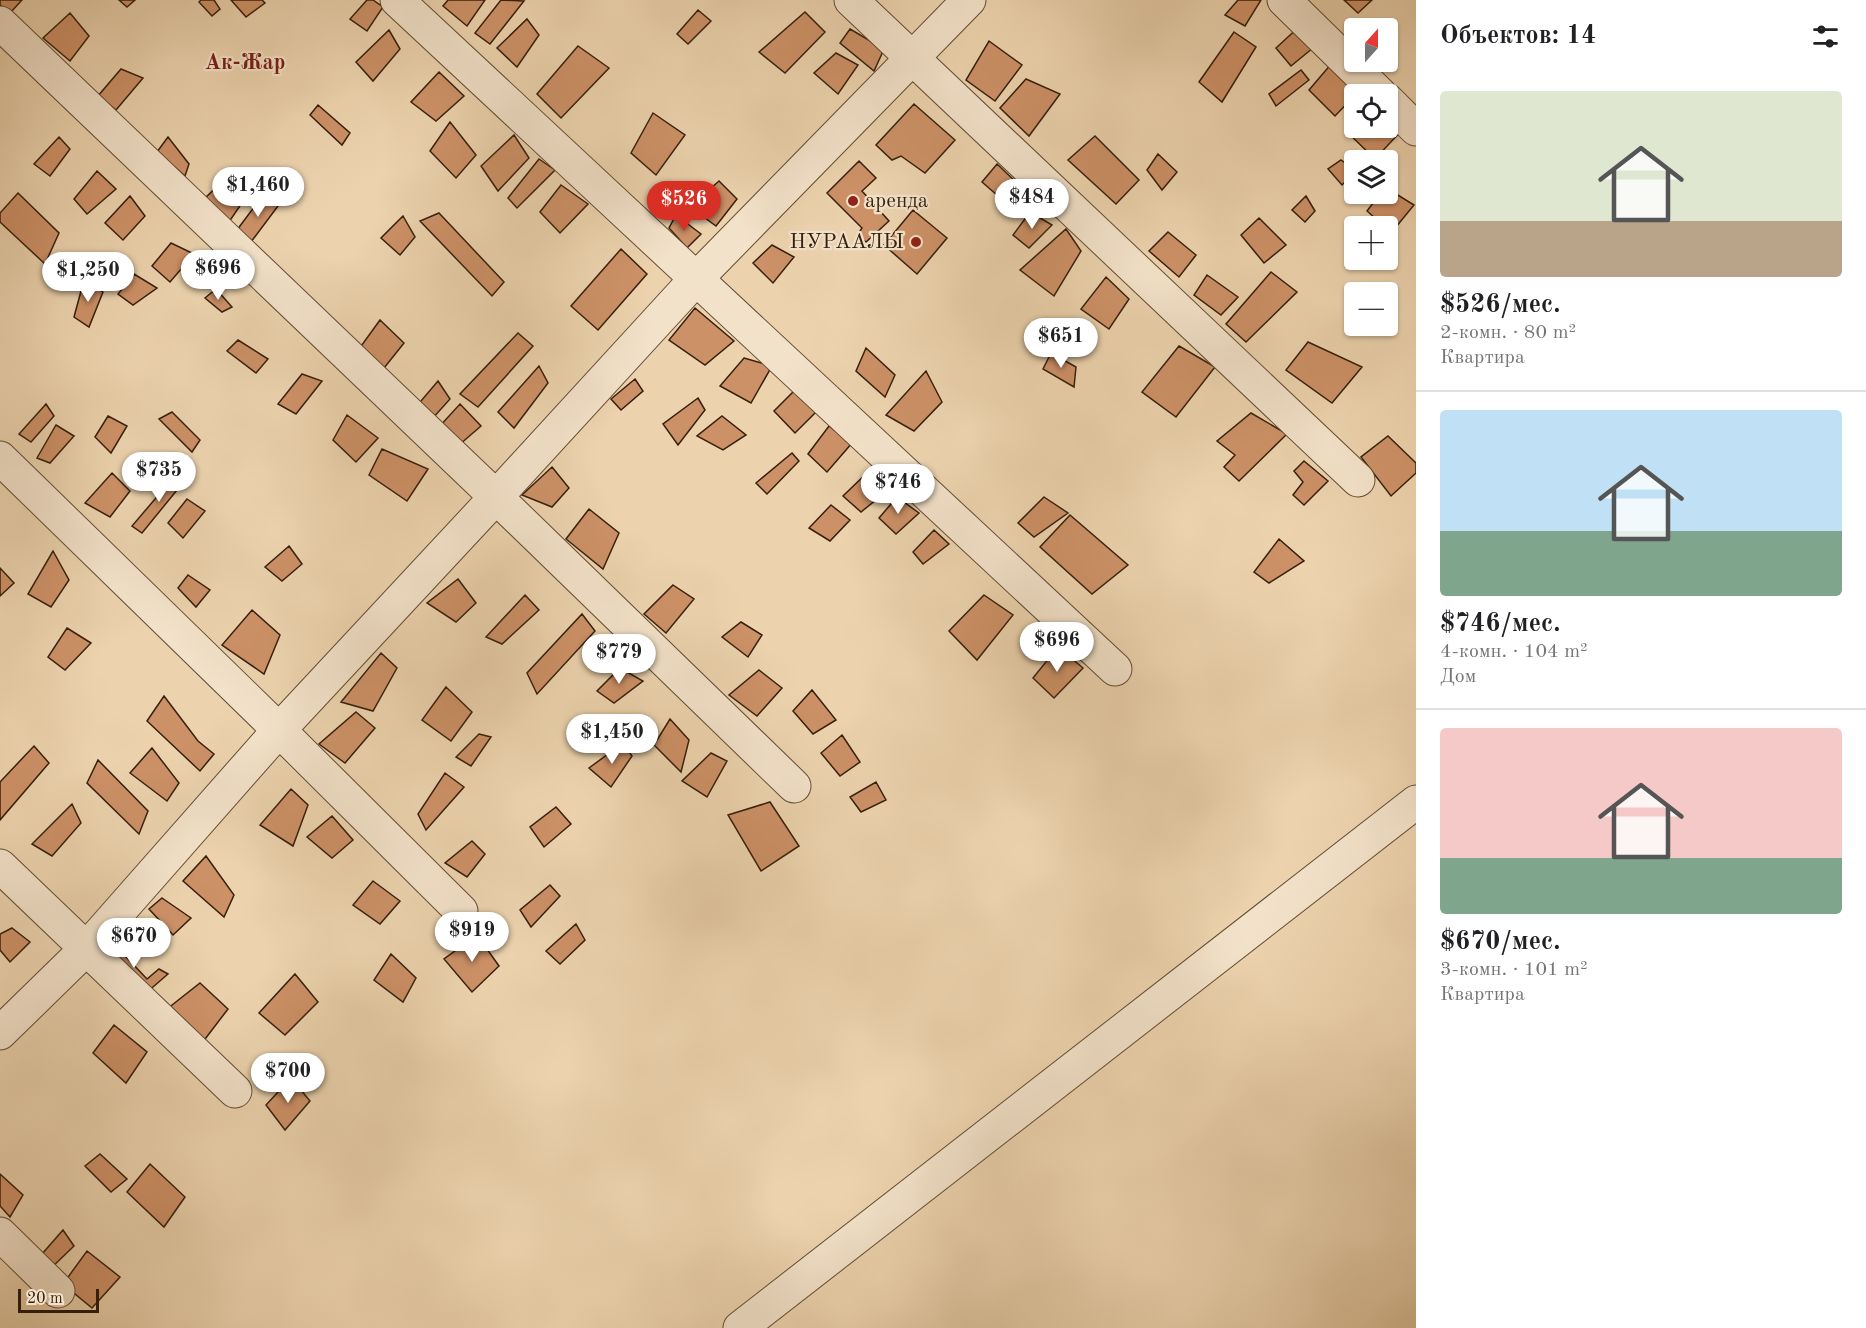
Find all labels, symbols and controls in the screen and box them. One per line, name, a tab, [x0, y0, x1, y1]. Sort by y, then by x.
north arrow	[1344, 18, 1398, 72]
map controls	[1344, 18, 1398, 336]
icon: filters	[1809, 20, 1842, 53]
text: Объектов: 14	[1440, 23, 1596, 49]
district label: Ак-Жар	[204, 52, 286, 74]
button: locate	[1344, 84, 1398, 138]
icon: home	[1587, 130, 1695, 238]
button: layers	[1344, 150, 1398, 204]
pin: $1,460	[209, 167, 307, 218]
text: $1,460	[226, 176, 290, 196]
pin: $484	[996, 179, 1068, 230]
pin: $526	[648, 181, 720, 232]
text: $484	[1009, 188, 1055, 208]
text: $526	[661, 190, 707, 210]
place label: аренда	[865, 191, 928, 212]
marker: аренда	[846, 194, 860, 208]
button: +	[1344, 216, 1398, 270]
place label: НУРААЛЫ	[790, 232, 904, 253]
marker: НУРААЛЫ	[909, 235, 923, 249]
pin: $696	[182, 250, 254, 301]
pin: $1,250	[39, 252, 137, 303]
text: $696	[195, 259, 241, 279]
text: $1,250	[56, 261, 120, 281]
button: −	[1344, 282, 1398, 336]
text: $526/мес.	[1440, 292, 1560, 318]
pin: $651	[1025, 318, 1097, 369]
text: 2-комн. · 80 m²	[1440, 323, 1576, 343]
text: $651	[1038, 327, 1084, 347]
text: Квартира	[1440, 348, 1525, 368]
icon: home	[1587, 449, 1695, 557]
pin: $735	[123, 452, 195, 503]
text: $735	[136, 461, 182, 481]
pin: $746	[862, 464, 934, 515]
text: $746	[875, 473, 921, 493]
text: $746/мес.	[1440, 611, 1560, 637]
pin: $696	[1021, 622, 1093, 673]
text: $696	[1034, 631, 1080, 651]
pin: $779	[583, 634, 655, 685]
text: 4-комн. · 104 m²	[1440, 642, 1588, 662]
text: $779	[596, 643, 642, 663]
text: Дом	[1440, 667, 1476, 687]
pin: $1,450	[563, 714, 661, 765]
text: $1,450	[580, 723, 644, 743]
icon: home	[1587, 767, 1695, 875]
pin: $919	[436, 912, 508, 963]
pin: $670	[98, 918, 170, 969]
text: $919	[449, 921, 495, 941]
text: $670	[111, 927, 157, 947]
text: $670/мес.	[1440, 929, 1560, 955]
text: 3-комн. · 101 m²	[1440, 960, 1588, 980]
text: Квартира	[1440, 985, 1525, 1005]
pin: $700	[252, 1053, 324, 1104]
text: $700	[265, 1062, 311, 1082]
scale bar	[18, 1286, 99, 1314]
text: 20 m	[27, 1291, 63, 1307]

